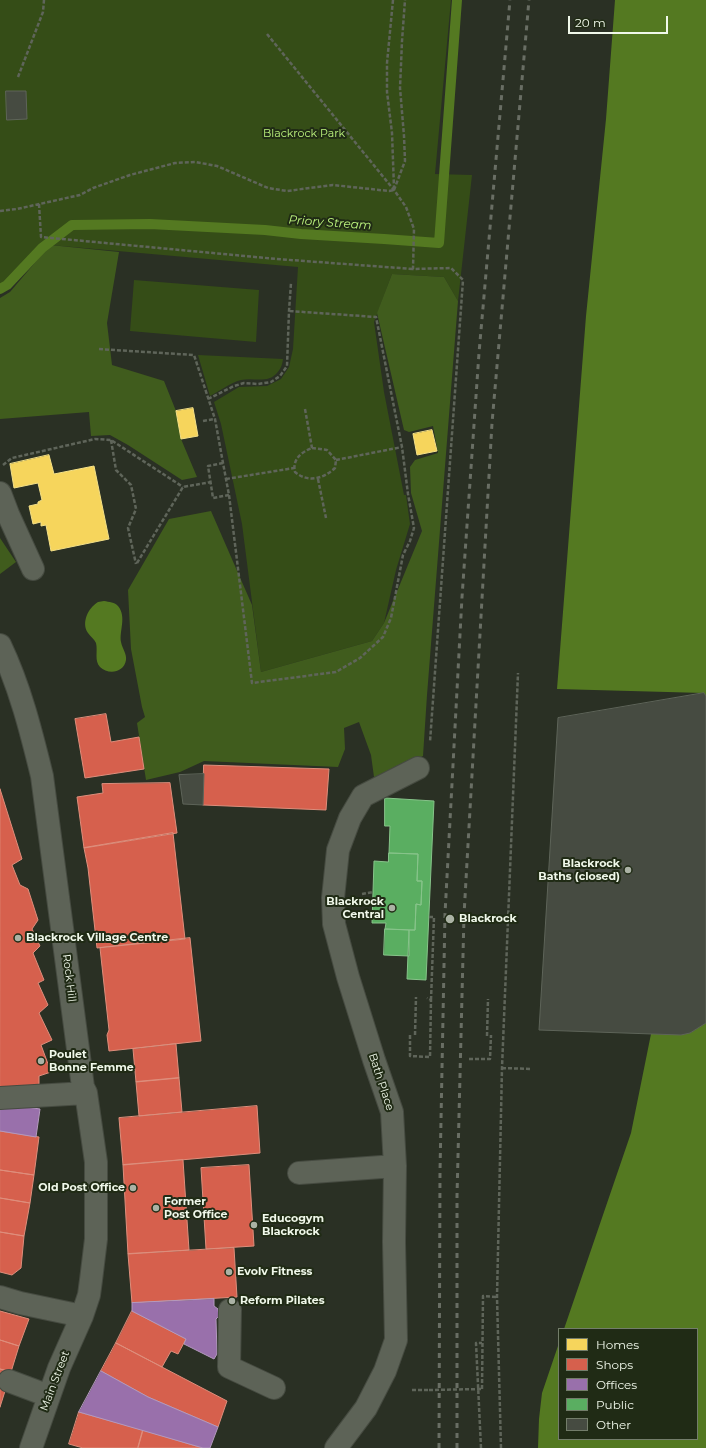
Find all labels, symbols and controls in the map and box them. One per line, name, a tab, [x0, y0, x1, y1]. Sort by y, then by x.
scale bar	[570, 8, 670, 34]
text: 20 m	[575, 15, 606, 30]
park label: Blackrock Park	[263, 127, 345, 141]
water label: Priory Stream	[288, 213, 372, 233]
place label: Blackrock Baths (closed)	[538, 857, 620, 883]
marker: Blackrock Baths (closed)	[623, 865, 633, 875]
place label: Blackrock Central	[326, 895, 384, 921]
marker: Blackrock Central	[387, 903, 397, 913]
place label: Blackrock	[459, 912, 517, 926]
marker: Blackrock	[444, 913, 456, 925]
place label: Blackrock Village Centre	[26, 931, 168, 945]
marker: Blackrock Village Centre	[13, 933, 23, 943]
street label: Rock Hill	[60, 953, 78, 1003]
place label: Poulet Bonne Femme	[49, 1048, 134, 1074]
street label: Bath Place	[366, 1052, 396, 1112]
marker: Poulet Bonne Femme	[36, 1056, 46, 1066]
place label: Old Post Office	[38, 1181, 125, 1195]
marker: Old Post Office	[128, 1183, 138, 1193]
place label: Former Post Office	[164, 1195, 227, 1221]
marker: Former Post Office	[151, 1203, 161, 1213]
place label: Educogym Blackrock	[262, 1212, 324, 1238]
marker: Educogym Blackrock	[249, 1220, 259, 1230]
place label: Evolv Fitness	[237, 1265, 312, 1279]
marker: Evolv Fitness	[224, 1267, 234, 1277]
place label: Reform Pilates	[240, 1294, 325, 1308]
marker: Reform Pilates	[227, 1296, 237, 1306]
legend	[558, 1328, 698, 1440]
text: Homes	[596, 1337, 639, 1352]
street label: Main Street	[37, 1349, 73, 1413]
text: Shops	[596, 1357, 633, 1372]
text: Offices	[596, 1377, 637, 1392]
text: Public	[596, 1397, 634, 1412]
text: Other	[596, 1417, 631, 1432]

